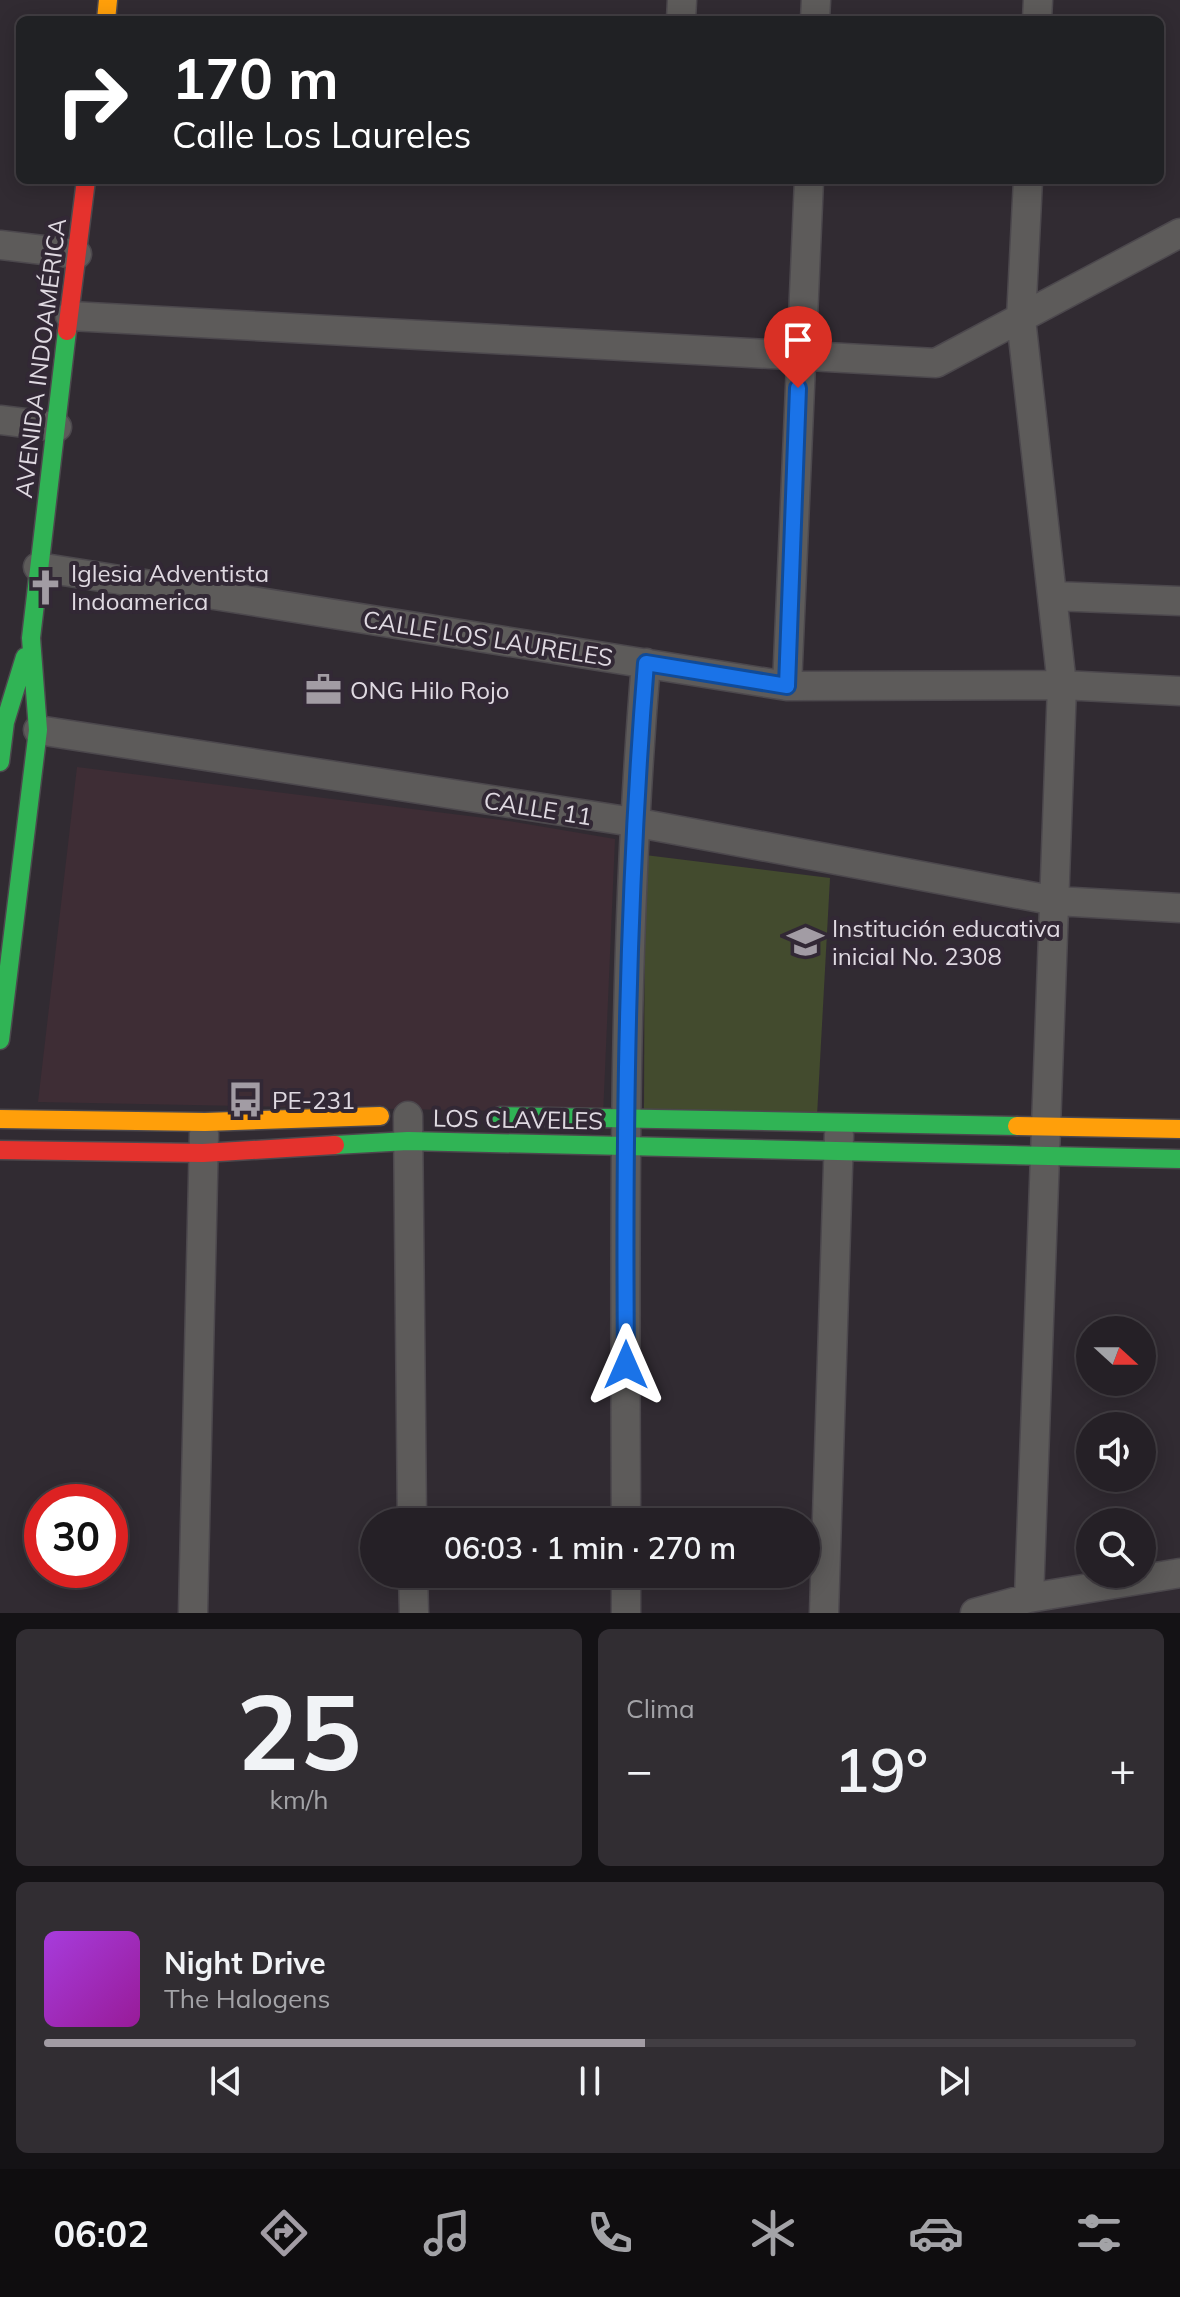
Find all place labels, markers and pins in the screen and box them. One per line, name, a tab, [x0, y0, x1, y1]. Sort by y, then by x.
pin	[764, 306, 832, 388]
place label: Iglesia Adventista Indoamerica	[71, 558, 269, 616]
church icon: Iglesia Adventista Indoamerica	[26, 568, 64, 606]
office icon: ONG Hilo Rojo	[305, 671, 343, 709]
place label: ONG Hilo Rojo	[350, 675, 510, 705]
place label: Institución educativa inicial No. 2308	[832, 913, 1061, 971]
school or university icon: Institución educativa inicial No. 2308	[787, 923, 825, 961]
bus stop icon: PE-231	[227, 1081, 265, 1119]
place label: PE-231	[272, 1085, 355, 1115]

